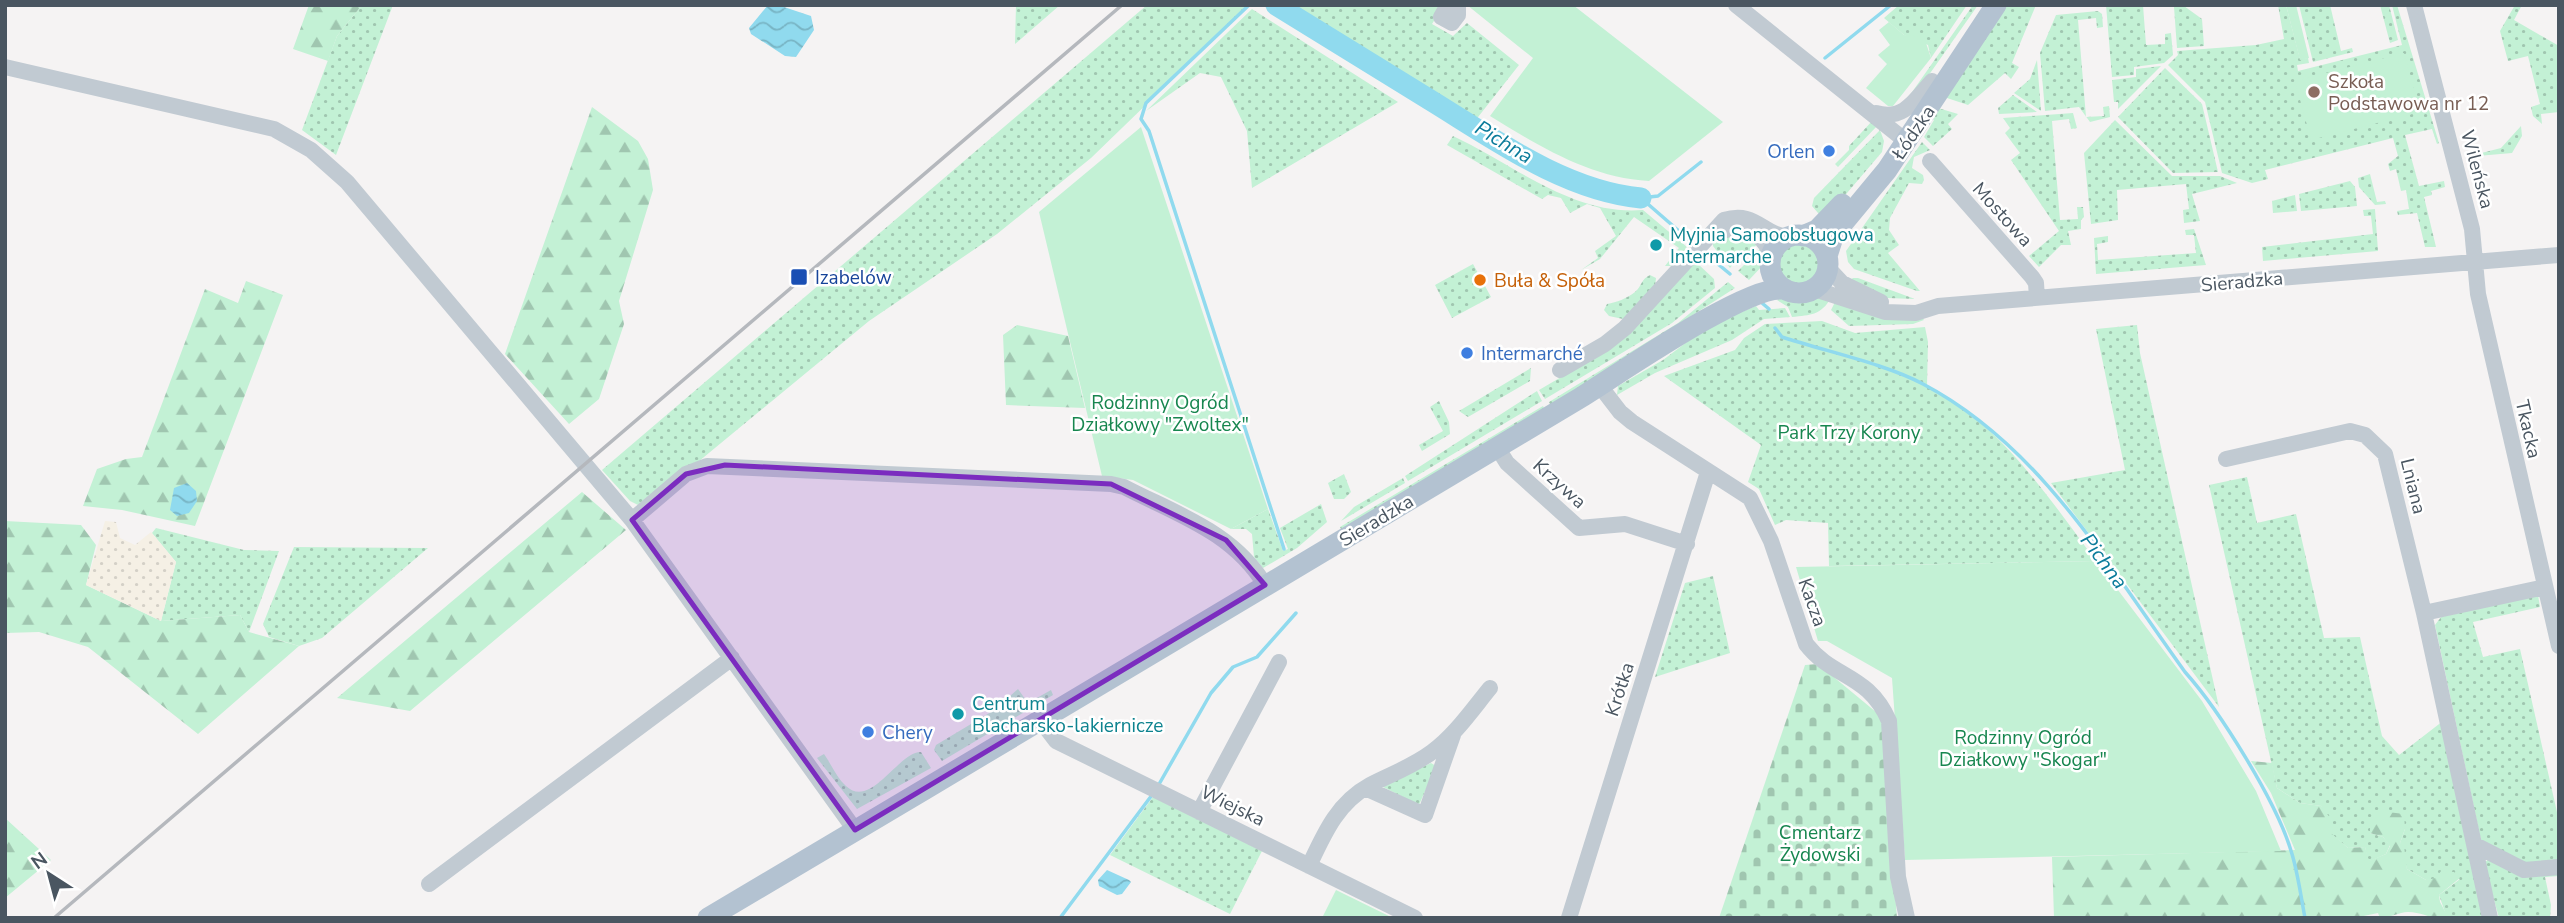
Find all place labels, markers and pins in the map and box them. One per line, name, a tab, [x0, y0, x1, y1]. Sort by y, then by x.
place label: Szkoła Podstawowa nr 12	[2328, 69, 2489, 117]
marker: Szkoła Podstawowa nr 12	[2306, 84, 2322, 100]
place label: Orlen	[1767, 139, 1815, 165]
marker: Orlen	[1821, 143, 1837, 159]
place label: Myjnia Samoobsługowa Intermarche	[1670, 222, 1874, 270]
marker: Myjnia Samoobsługowa Intermarche	[1648, 237, 1664, 253]
place label: Izabelów	[815, 265, 892, 291]
marker: Izabelów	[789, 267, 809, 287]
place label: Buła & Spóła	[1494, 268, 1605, 294]
marker: Buła & Spóła	[1472, 272, 1488, 288]
place label: Intermarché	[1481, 341, 1583, 367]
marker: Intermarché	[1459, 345, 1475, 361]
place label: Centrum Blacharsko-lakiernicze	[972, 691, 1163, 739]
marker: Centrum Blacharsko-lakiernicze	[950, 706, 966, 722]
place label: Chery	[882, 720, 933, 746]
marker: Chery	[860, 724, 876, 740]

